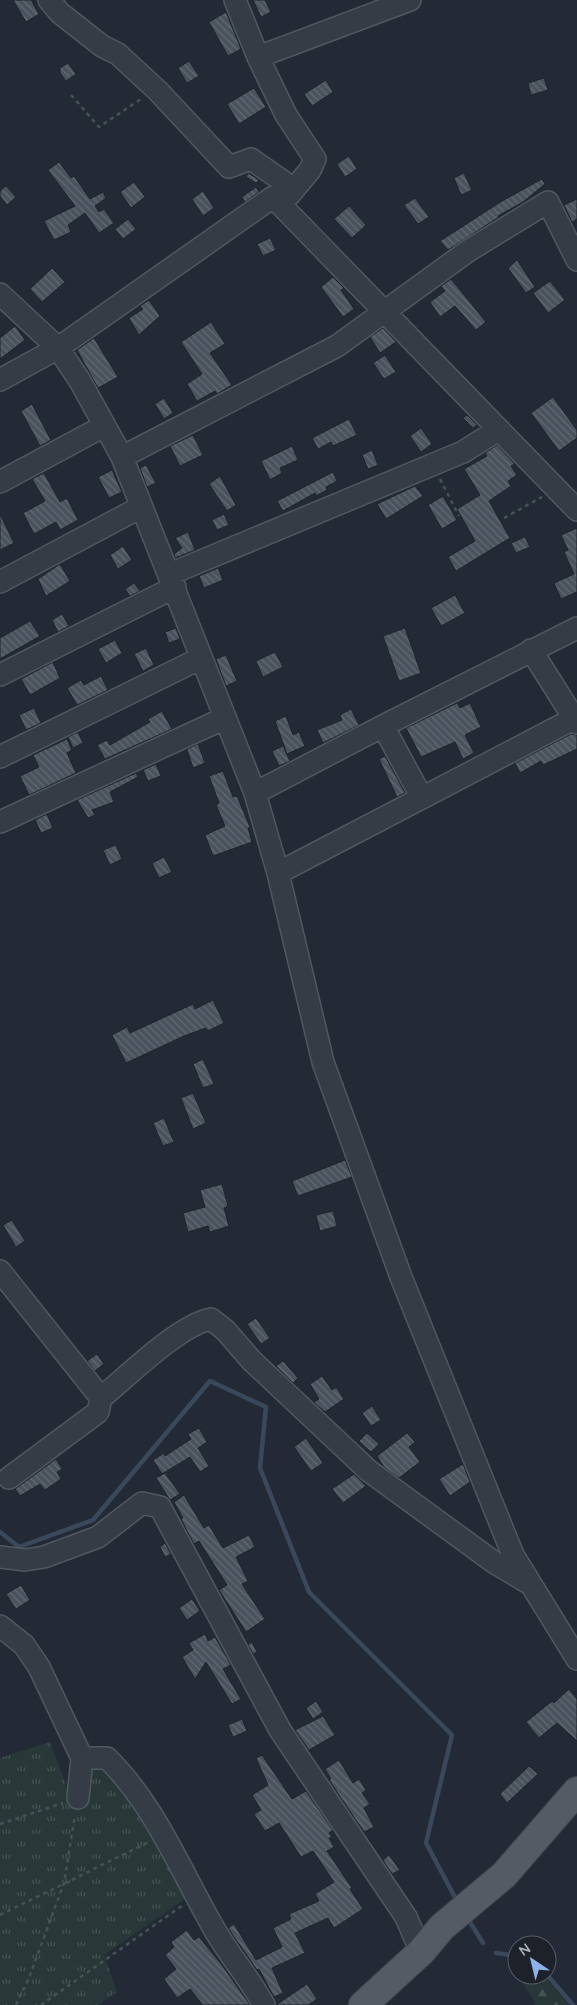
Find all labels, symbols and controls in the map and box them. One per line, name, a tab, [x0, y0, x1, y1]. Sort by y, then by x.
north arrow	[507, 1935, 557, 1985]
text: N	[515, 1939, 534, 1960]

